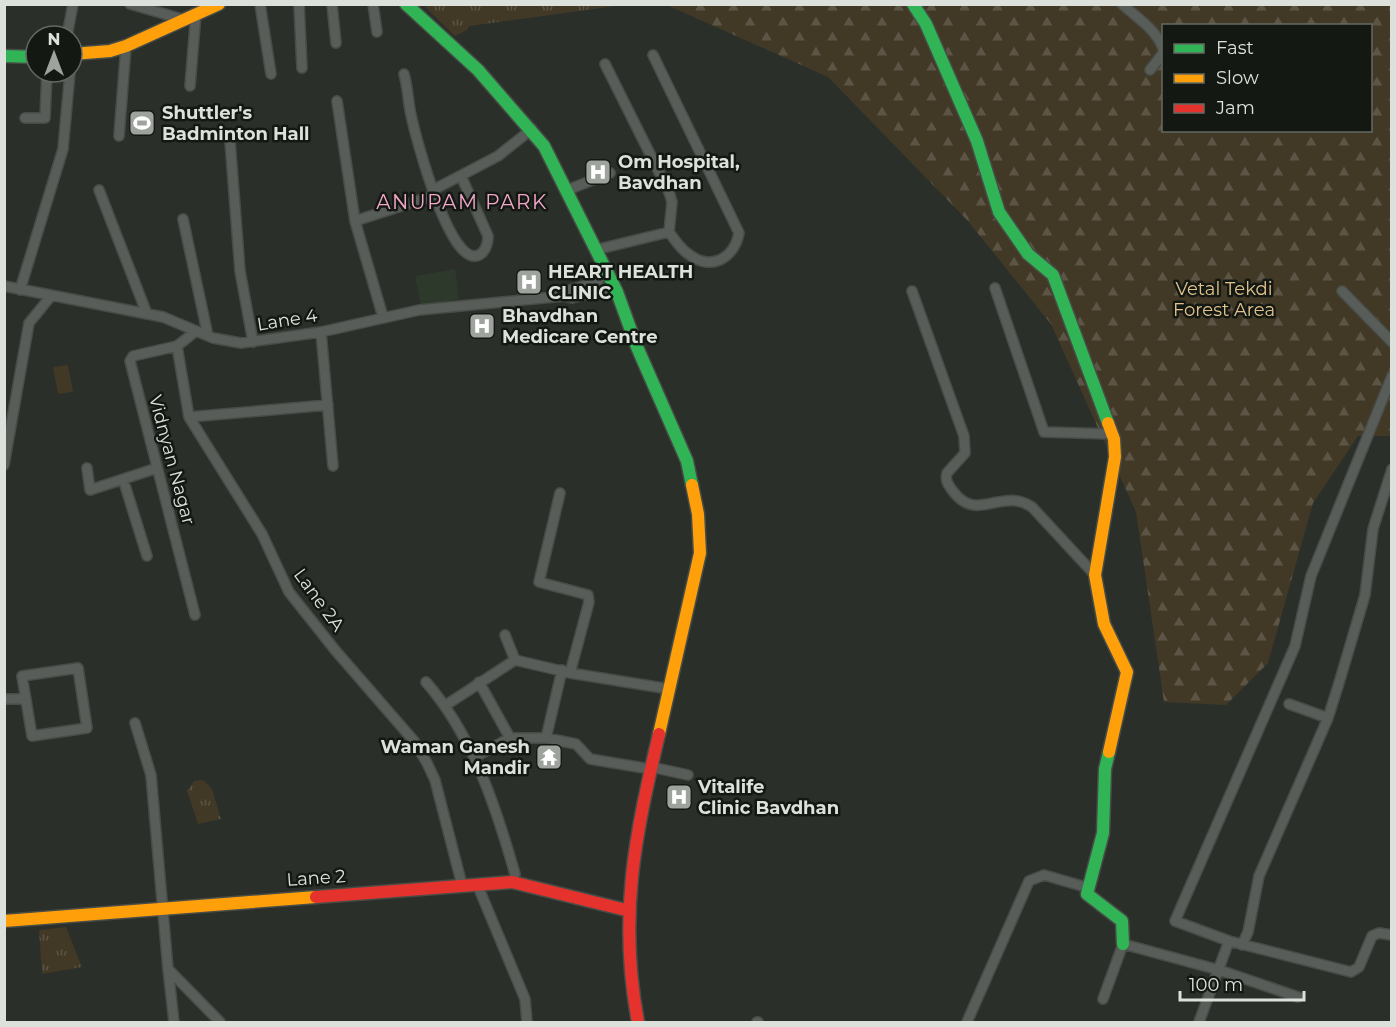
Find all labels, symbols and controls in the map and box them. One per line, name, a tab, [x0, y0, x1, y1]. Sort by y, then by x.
north arrow	[24, 24, 84, 84]
legend	[1162, 24, 1372, 132]
text: N	[48, 30, 60, 49]
text: Fast	[1216, 37, 1254, 59]
text: Slow	[1216, 67, 1259, 89]
text: Jam	[1215, 97, 1255, 119]
place label: Shuttler's Badminton Hall	[162, 102, 309, 145]
sports icon: Shuttler's Badminton Hall	[127, 108, 157, 138]
place label: Om Hospital, Bavdhan	[618, 151, 740, 194]
hospital icon: Om Hospital, Bavdhan	[583, 157, 613, 187]
district label: ANUPAM PARK	[376, 190, 548, 214]
place label: HEART HEALTH CLINIC	[548, 261, 693, 304]
hospital icon: HEART HEALTH CLINIC	[514, 267, 544, 297]
park label: Vetal Tekdi Forest Area	[1173, 278, 1275, 321]
street label: Lane 4	[255, 304, 319, 336]
place label: Bhavdhan Medicare Centre	[502, 305, 658, 348]
hospital icon: Bhavdhan Medicare Centre	[467, 311, 497, 341]
street label: Vidnyan Nagar	[144, 393, 200, 527]
street label: Lane 2A	[289, 564, 349, 636]
place label: Waman Ganesh Mandir	[381, 736, 530, 779]
temple icon: Waman Ganesh Mandir	[534, 742, 564, 772]
place label: Vitalife Clinic Bavdhan	[697, 776, 839, 819]
hospital icon: Vitalife Clinic Bavdhan	[664, 782, 694, 812]
street label: Lane 2	[286, 865, 346, 891]
scale bar	[1180, 964, 1304, 1002]
text: 100 m	[1189, 974, 1243, 996]

